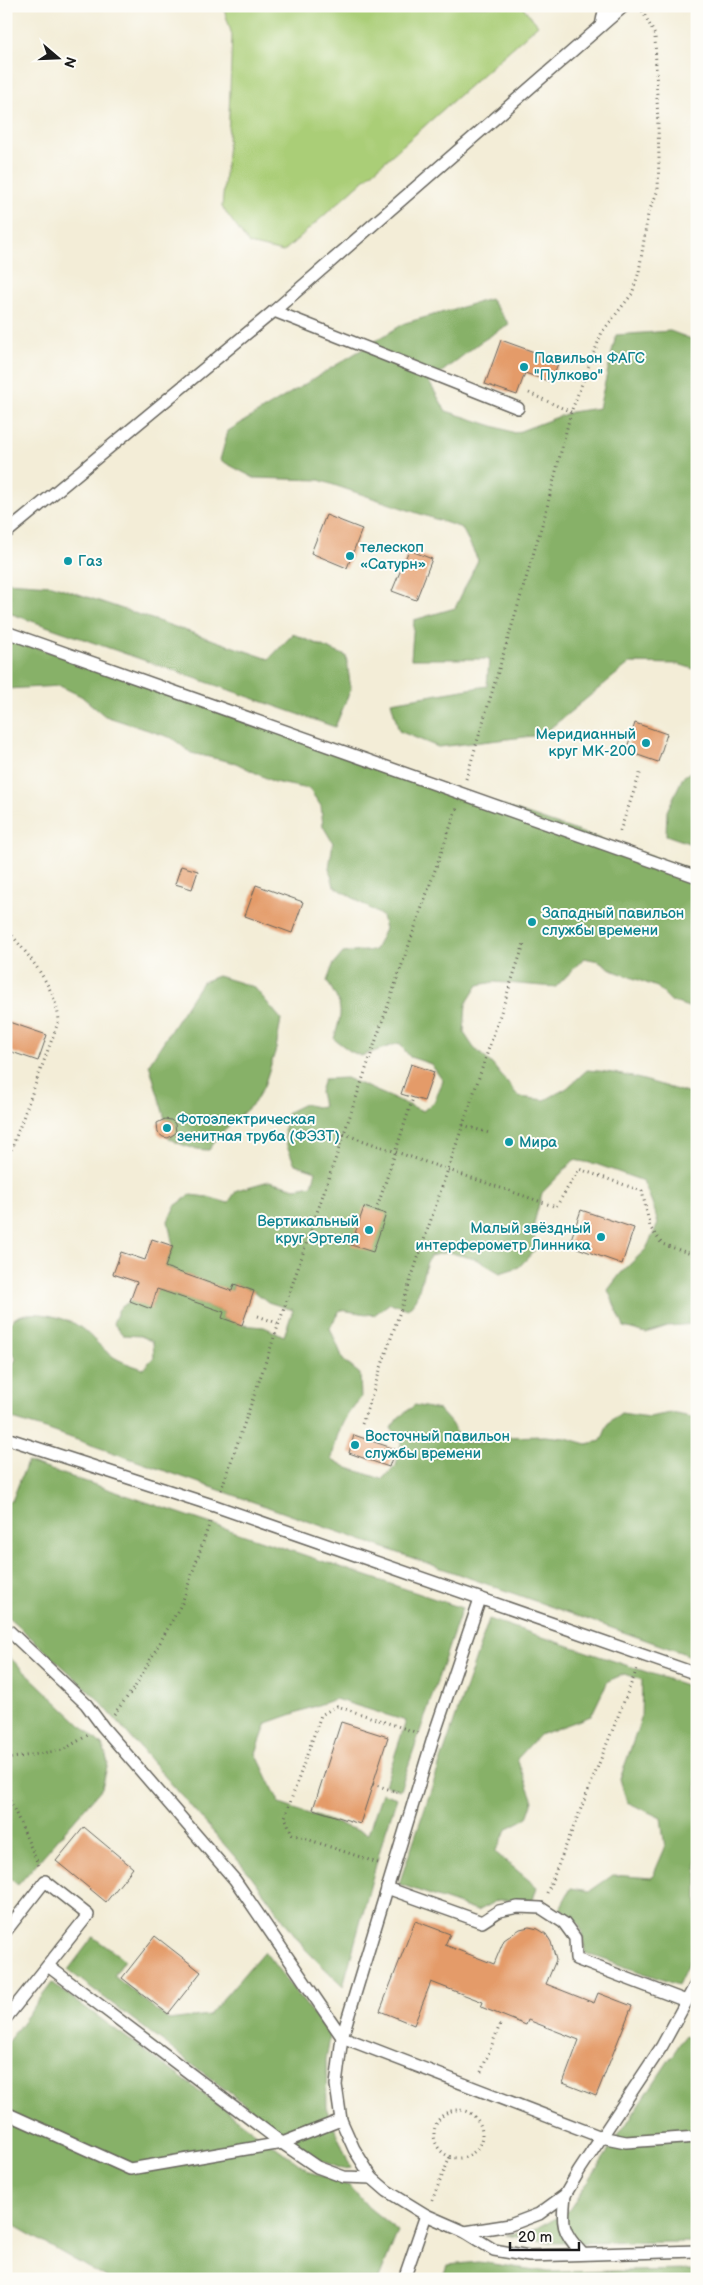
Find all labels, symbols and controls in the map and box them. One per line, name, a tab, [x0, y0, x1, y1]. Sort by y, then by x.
north arrow	[32, 32, 82, 82]
text: N	[60, 54, 80, 70]
place label: Павильон ФАГС "Пулково"	[534, 349, 645, 385]
marker: Павильон ФАГС "Пулково"	[518, 361, 530, 373]
place label: телескоп «Сатурн»	[360, 538, 426, 574]
marker: телескоп «Сатурн»	[344, 550, 356, 562]
place label: Газ	[78, 552, 102, 571]
marker: Газ	[62, 555, 74, 567]
place label: Меридианный круг МК-200	[536, 725, 636, 761]
marker: Меридианный круг МК-200	[640, 737, 652, 749]
place label: Западный павильон службы времени	[542, 904, 684, 940]
marker: Западный павильон службы времени	[526, 916, 538, 928]
place label: Фотоэлектрическая зенитная труба (ФЭЗТ)	[177, 1110, 340, 1146]
marker: Фотоэлектрическая зенитная труба (ФЭЗТ)	[161, 1122, 173, 1134]
place label: Мира	[519, 1133, 557, 1152]
marker: Мира	[503, 1136, 515, 1148]
place label: Вертикальный круг Эртеля	[257, 1212, 359, 1248]
place label: Малый звёздный интерферометр Линника	[416, 1219, 591, 1255]
marker: Вертикальный круг Эртеля	[363, 1224, 375, 1236]
marker: Малый звёздный интерферометр Линника	[595, 1231, 607, 1243]
place label: Восточный павильон службы времени	[365, 1427, 510, 1463]
marker: Восточный павильон службы времени	[349, 1439, 361, 1451]
scale bar	[510, 2220, 579, 2252]
text: 20 m	[518, 2228, 552, 2247]

